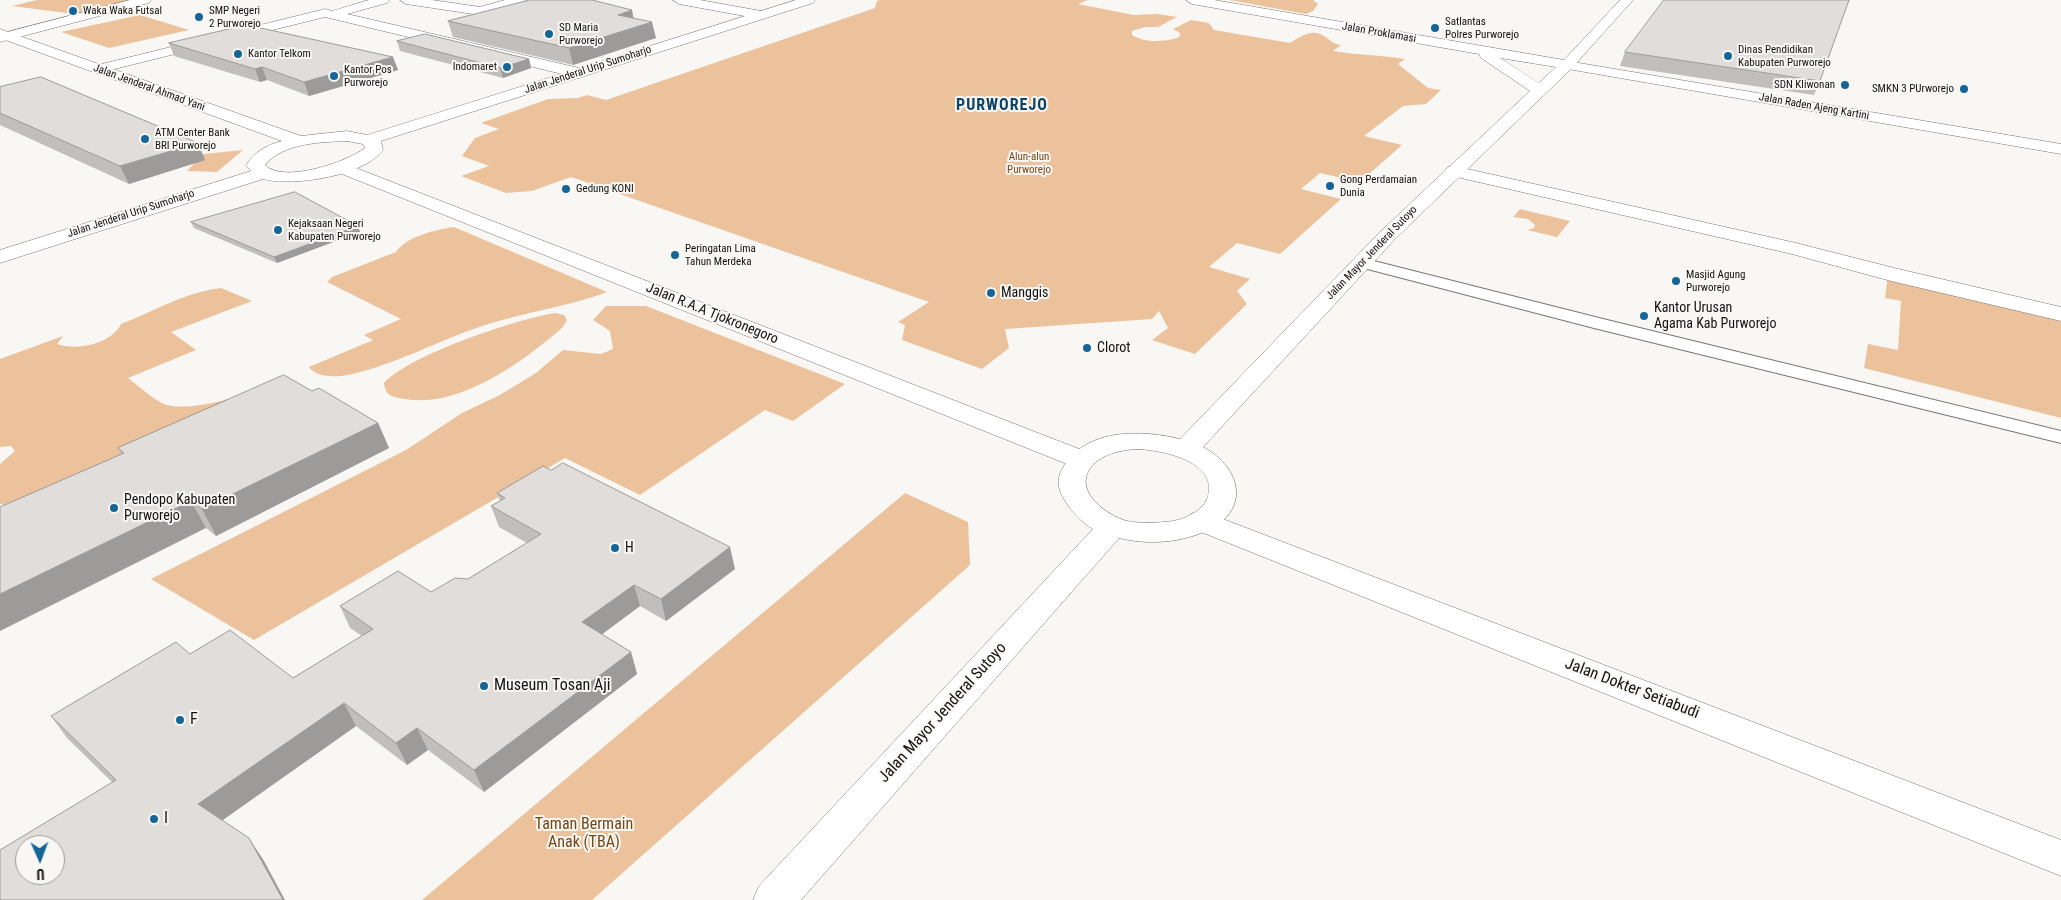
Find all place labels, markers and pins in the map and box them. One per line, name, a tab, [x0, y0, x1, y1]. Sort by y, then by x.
place label: Waka Waka Futsal	[83, 4, 162, 18]
place label: SMP Negeri 2 Purworejo	[209, 4, 261, 30]
marker: Waka Waka Futsal	[67, 5, 79, 17]
marker: SMP Negeri 2 Purworejo	[193, 11, 205, 23]
place label: Satlantas Polres Purworejo	[1445, 15, 1519, 41]
place label: SD Maria Purworejo	[559, 21, 603, 47]
marker: Satlantas Polres Purworejo	[1429, 22, 1441, 34]
marker: SD Maria Purworejo	[543, 28, 555, 40]
place label: Dinas Pendidikan Kabupaten Purworejo	[1738, 43, 1831, 69]
place label: Kantor Telkom	[248, 47, 311, 61]
marker: Kantor Telkom	[232, 48, 244, 60]
marker: Dinas Pendidikan Kabupaten Purworejo	[1722, 50, 1734, 62]
place label: Indomaret	[453, 60, 497, 74]
marker: Indomaret	[501, 61, 513, 73]
place label: Kantor Pos Purworejo	[344, 63, 392, 89]
marker: Kantor Pos Purworejo	[328, 70, 340, 82]
place label: SDN Kliwonan	[1774, 78, 1835, 92]
marker: SDN Kliwonan	[1839, 79, 1851, 91]
place label: SMKN 3 PUrworejo	[1872, 82, 1954, 96]
marker: SMKN 3 PUrworejo	[1958, 83, 1970, 95]
place label: ATM Center Bank BRI Purworejo	[155, 126, 230, 152]
marker: ATM Center Bank BRI Purworejo	[139, 133, 151, 145]
place label: Gong Perdamaian Dunia	[1340, 173, 1417, 199]
marker: Gong Perdamaian Dunia	[1324, 180, 1336, 192]
place label: Gedung KONI	[576, 182, 634, 196]
marker: Gedung KONI	[560, 183, 572, 195]
place label: Kejaksaan Negeri Kabupaten Purworejo	[288, 217, 381, 243]
marker: Kejaksaan Negeri Kabupaten Purworejo	[272, 224, 284, 236]
place label: Peringatan Lima Tahun Merdeka	[685, 242, 756, 268]
marker: Peringatan Lima Tahun Merdeka	[669, 249, 681, 261]
place label: Masjid Agung Purworejo	[1686, 268, 1745, 294]
marker: Masjid Agung Purworejo	[1670, 275, 1682, 287]
place label: Manggis	[1001, 285, 1048, 301]
marker: Manggis	[985, 287, 997, 299]
place label: Kantor Urusan Agama Kab Purworejo	[1654, 300, 1776, 332]
marker: Kantor Urusan Agama Kab Purworejo	[1638, 310, 1650, 322]
place label: Clorot	[1097, 340, 1130, 356]
marker: Clorot	[1081, 342, 1093, 354]
place label: Pendopo Kabupaten Purworejo	[124, 492, 235, 524]
marker: Pendopo Kabupaten Purworejo	[108, 502, 120, 514]
place label: H	[625, 540, 634, 556]
marker: H	[609, 542, 621, 554]
place label: Museum Tosan Aji	[494, 676, 611, 696]
marker: Museum Tosan Aji	[478, 680, 490, 692]
place label: F	[190, 710, 198, 730]
marker: F	[174, 714, 186, 726]
place label: I	[164, 809, 168, 829]
marker: I	[148, 813, 160, 825]

